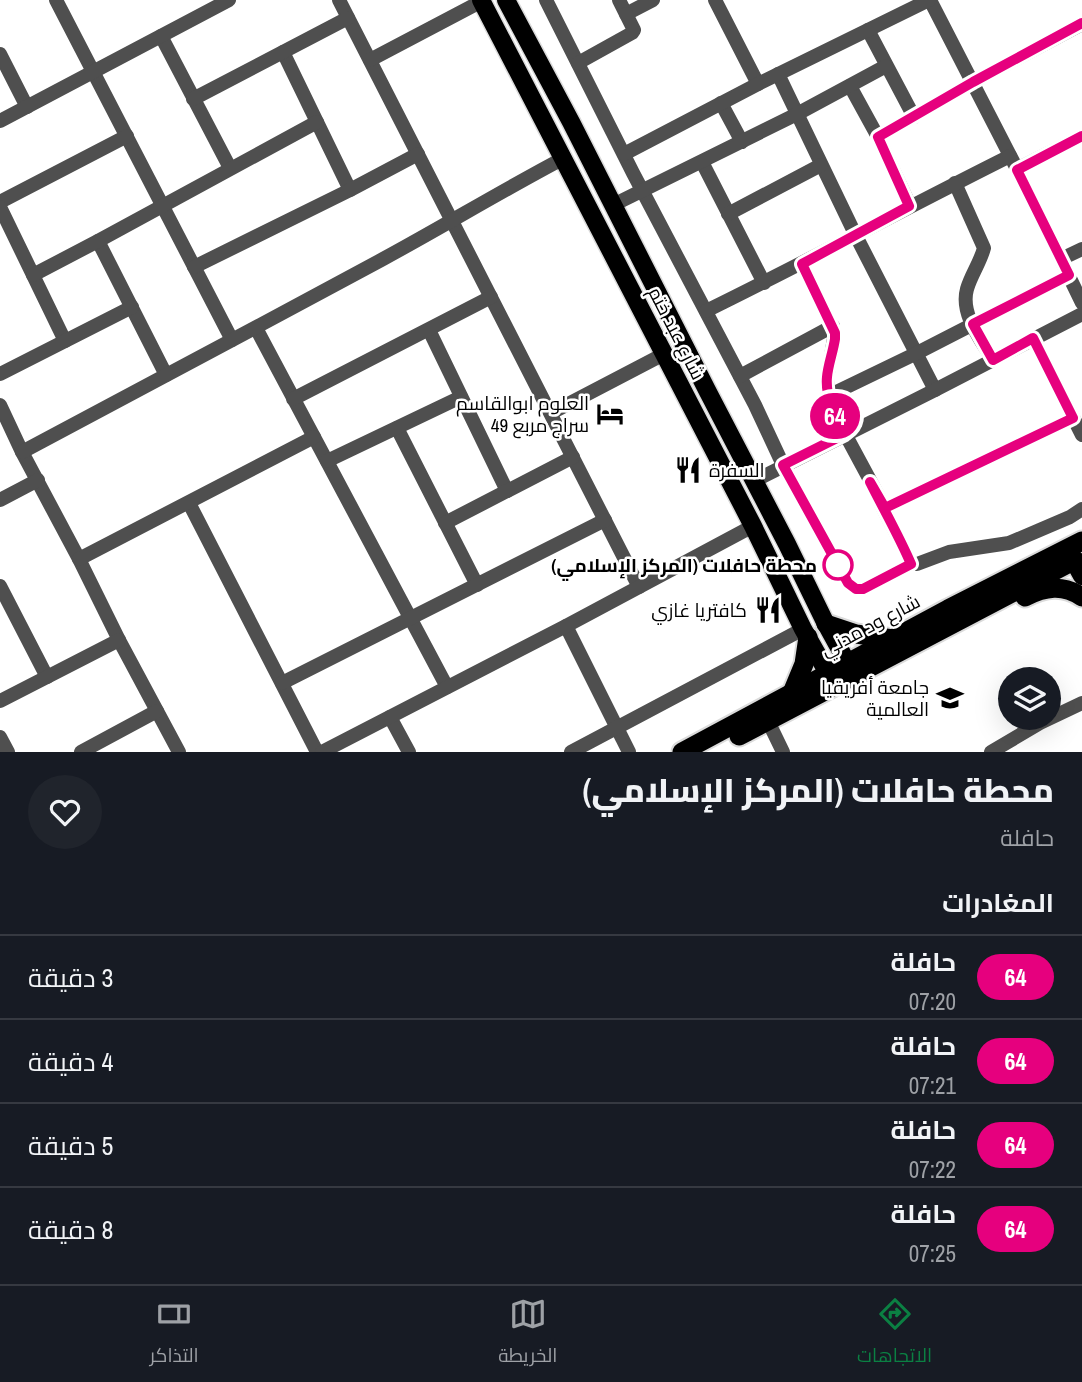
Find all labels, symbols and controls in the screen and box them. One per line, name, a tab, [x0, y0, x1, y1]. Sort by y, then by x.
street label: شارع عبد ختم	[642, 282, 712, 384]
place label: العلوم ابوالقاسم سراج مربع 49	[456, 390, 589, 439]
line badge: 64	[804, 393, 866, 439]
hotel icon: العلوم ابوالقاسم سراج مربع 49	[595, 399, 625, 429]
text: 64	[824, 400, 846, 432]
restaurant icon: السفرة	[673, 455, 703, 485]
place label: السفرة	[709, 457, 765, 483]
marker: محطة حافلات (المركز الإسلامي)	[823, 550, 853, 580]
place label: محطة حافلات (المركز الإسلامي)	[551, 552, 817, 581]
street label: شارع ود مدني	[816, 588, 925, 664]
restaurant icon: كافتريا غازي	[753, 595, 783, 625]
place label: كافتريا غازي	[651, 597, 747, 625]
map controls	[998, 667, 1061, 730]
button: layers	[998, 667, 1061, 730]
place label: جامعة أفريقيا العالمية	[821, 674, 929, 722]
school or university icon: جامعة أفريقيا العالمية	[935, 683, 965, 713]
text: محطة حافلات (المركز الإسلامي)	[583, 768, 1054, 812]
button: heart	[28, 775, 102, 849]
text: حافلة	[1000, 822, 1054, 853]
text: المغادرات	[942, 885, 1054, 920]
text: حافلة	[891, 944, 956, 979]
text: 3 دقيقة	[28, 960, 113, 995]
text: 64	[1005, 961, 1026, 993]
text: 07:20	[909, 986, 956, 1017]
text: حافلة	[891, 1028, 956, 1063]
text: 4 دقيقة	[28, 1044, 113, 1079]
text: 64	[1005, 1045, 1026, 1077]
text: 07:21	[909, 1070, 956, 1101]
text: حافلة	[891, 1112, 956, 1147]
text: 5 دقيقة	[28, 1128, 113, 1163]
text: 64	[1005, 1129, 1026, 1161]
text: 07:22	[909, 1154, 956, 1185]
text: حافلة	[891, 1196, 956, 1231]
text: 8 دقيقة	[28, 1212, 113, 1247]
text: 64	[1005, 1213, 1026, 1245]
text: 07:25	[909, 1238, 956, 1269]
tab: التذاكر	[150, 1295, 199, 1373]
tab: الخريطة	[498, 1295, 557, 1373]
tab: الاتجاهات	[857, 1295, 932, 1373]

